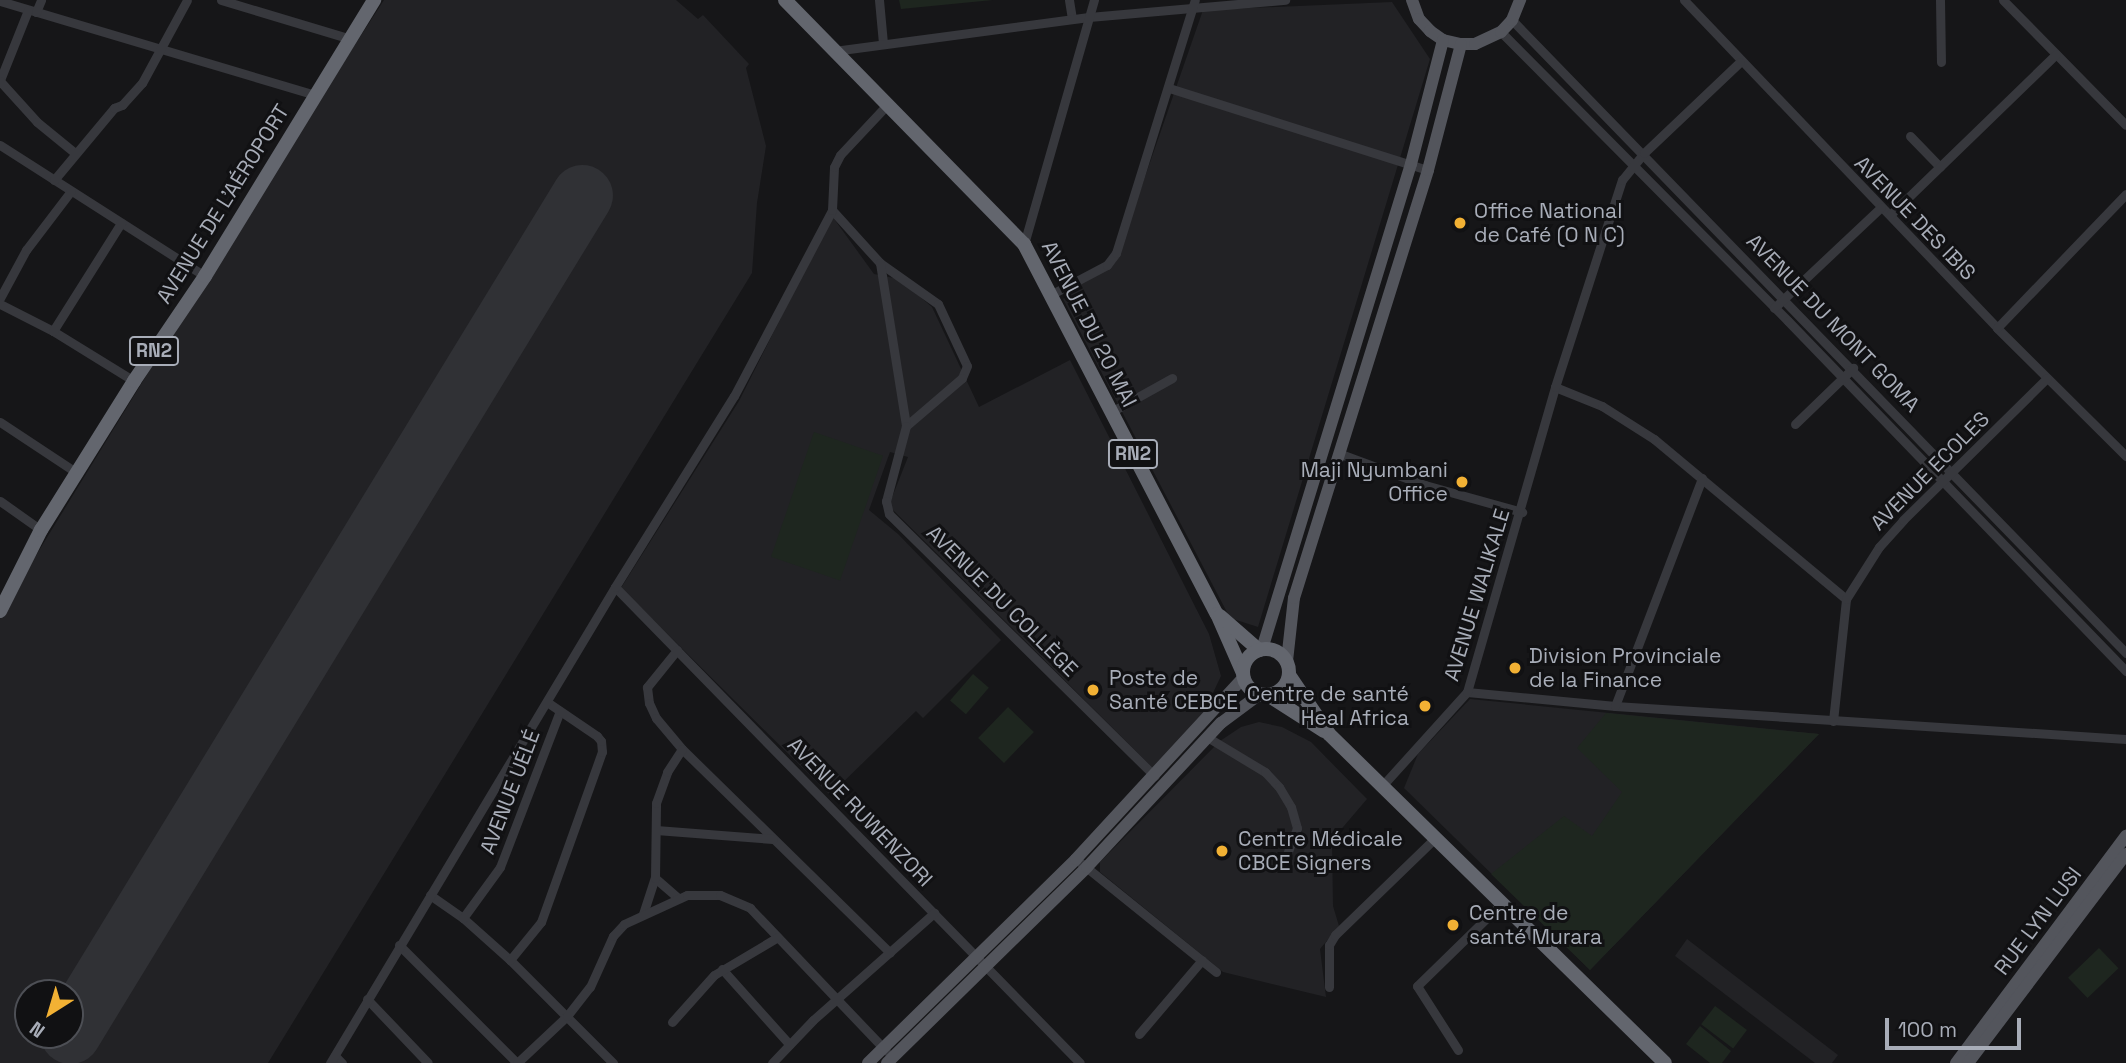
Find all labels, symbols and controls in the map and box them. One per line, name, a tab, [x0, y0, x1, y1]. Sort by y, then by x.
street label: AVENUE DE L'AÉROPORT	[151, 100, 295, 308]
street label: AVENUE DES IBIS	[1849, 151, 1981, 285]
place label: Office National de Café (O N C)	[1474, 198, 1625, 248]
marker: Office National de Café (O N C)	[1452, 215, 1468, 231]
street label: AVENUE DU MONT GOMA	[1741, 228, 1925, 418]
street label: AVENUE DU 20 MAI	[1036, 237, 1142, 411]
road number: RN2	[128, 336, 180, 366]
street label: AVENUE ECOLES	[1865, 406, 1995, 536]
road number: RN2	[1107, 438, 1159, 470]
place label: Maji Nyumbani Office	[1301, 457, 1448, 507]
marker: Maji Nyumbani Office	[1454, 474, 1470, 490]
street label: AVENUE WALIKALE	[1439, 506, 1515, 684]
street label: AVENUE DU COLLÈGE	[921, 520, 1083, 682]
place label: Division Provinciale de la Finance	[1529, 643, 1721, 693]
marker: Division Provinciale de la Finance	[1507, 660, 1523, 676]
place label: Poste de Santé CEBCE	[1109, 665, 1238, 715]
marker: Poste de Santé CEBCE	[1083, 680, 1103, 700]
place label: Centre de santé Heal Africa	[1247, 681, 1409, 731]
marker: Centre de santé Heal Africa	[1415, 696, 1435, 716]
street label: AVENUE UÉLÉ	[475, 726, 545, 858]
street label: AVENUE RUWENZORI	[782, 732, 938, 892]
place label: Centre Médicale CBCE Signers	[1238, 826, 1403, 876]
marker: Centre Médicale CBCE Signers	[1212, 841, 1232, 861]
street label: RUE LYN LUSI	[1989, 862, 2087, 980]
place label: Centre de santé Murara	[1469, 900, 1602, 950]
marker: Centre de santé Murara	[1443, 915, 1463, 935]
north arrow	[14, 979, 84, 1049]
scale bar	[1888, 1004, 2024, 1048]
text: N	[25, 1016, 50, 1043]
text: 100 m	[1898, 1016, 1957, 1043]

